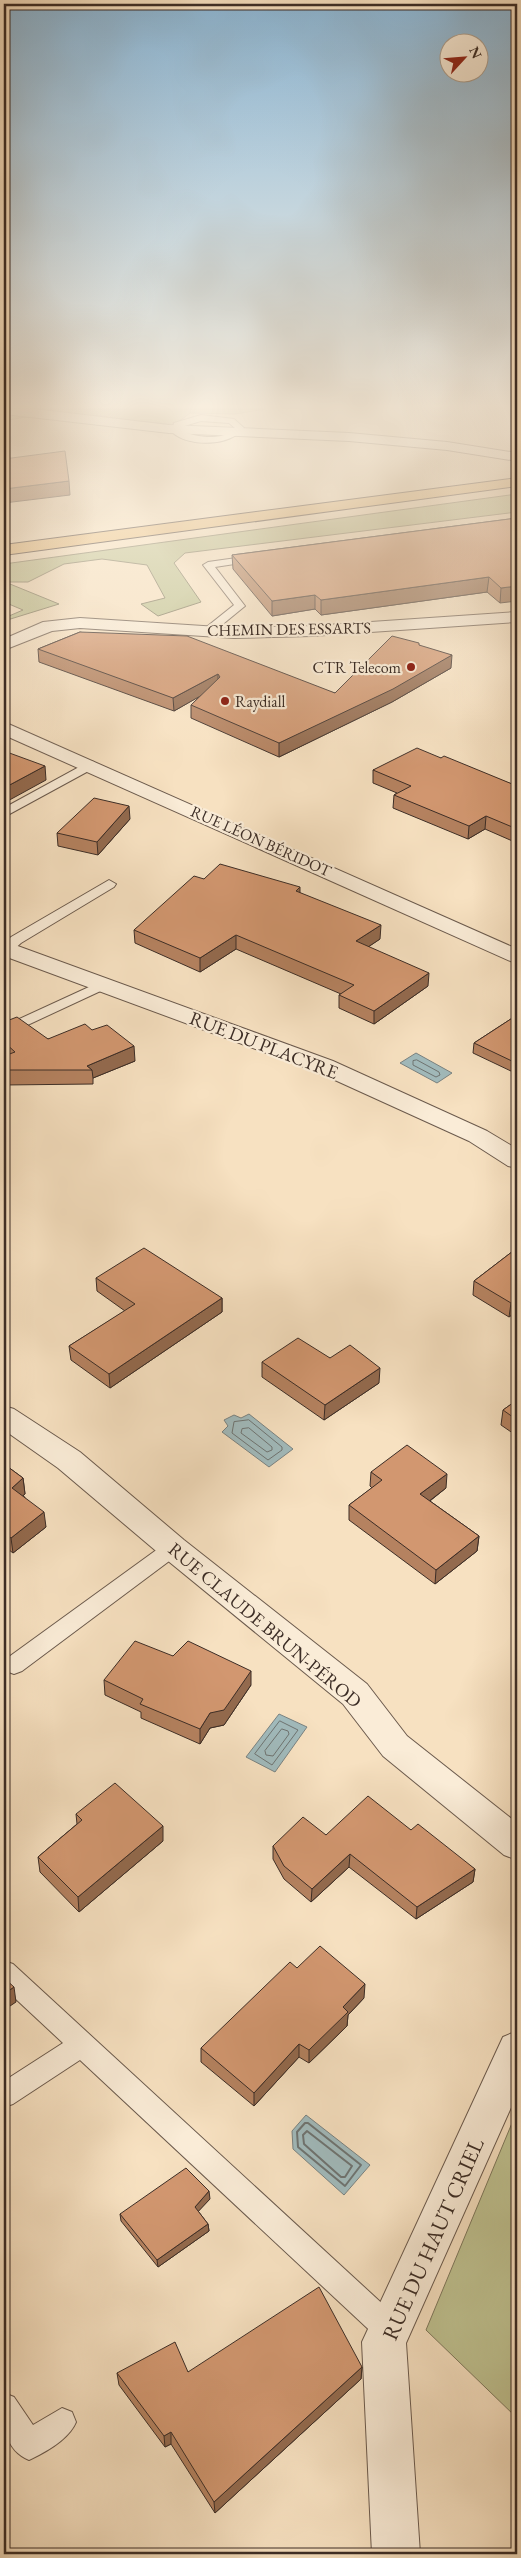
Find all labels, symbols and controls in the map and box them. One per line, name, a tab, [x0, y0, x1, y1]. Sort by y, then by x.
north arrow	[438, 32, 488, 82]
text: N	[465, 43, 487, 62]
street label: CHEMIN DES ESSARTS	[207, 617, 371, 641]
place label: CTR Telecom	[313, 657, 402, 678]
marker: CTR Telecom	[405, 661, 417, 673]
place label: Raydiall	[235, 691, 285, 712]
marker: Raydiall	[219, 695, 231, 707]
street label: RUE LÉON BÉRIDOT	[187, 801, 335, 882]
street label: RUE DU PLACYRE	[186, 1005, 342, 1085]
street label: RUE CLAUDE BRUN-PÉROD	[163, 1537, 367, 1713]
street label: RUE DU HAUT CRIEL	[375, 2133, 491, 2345]

